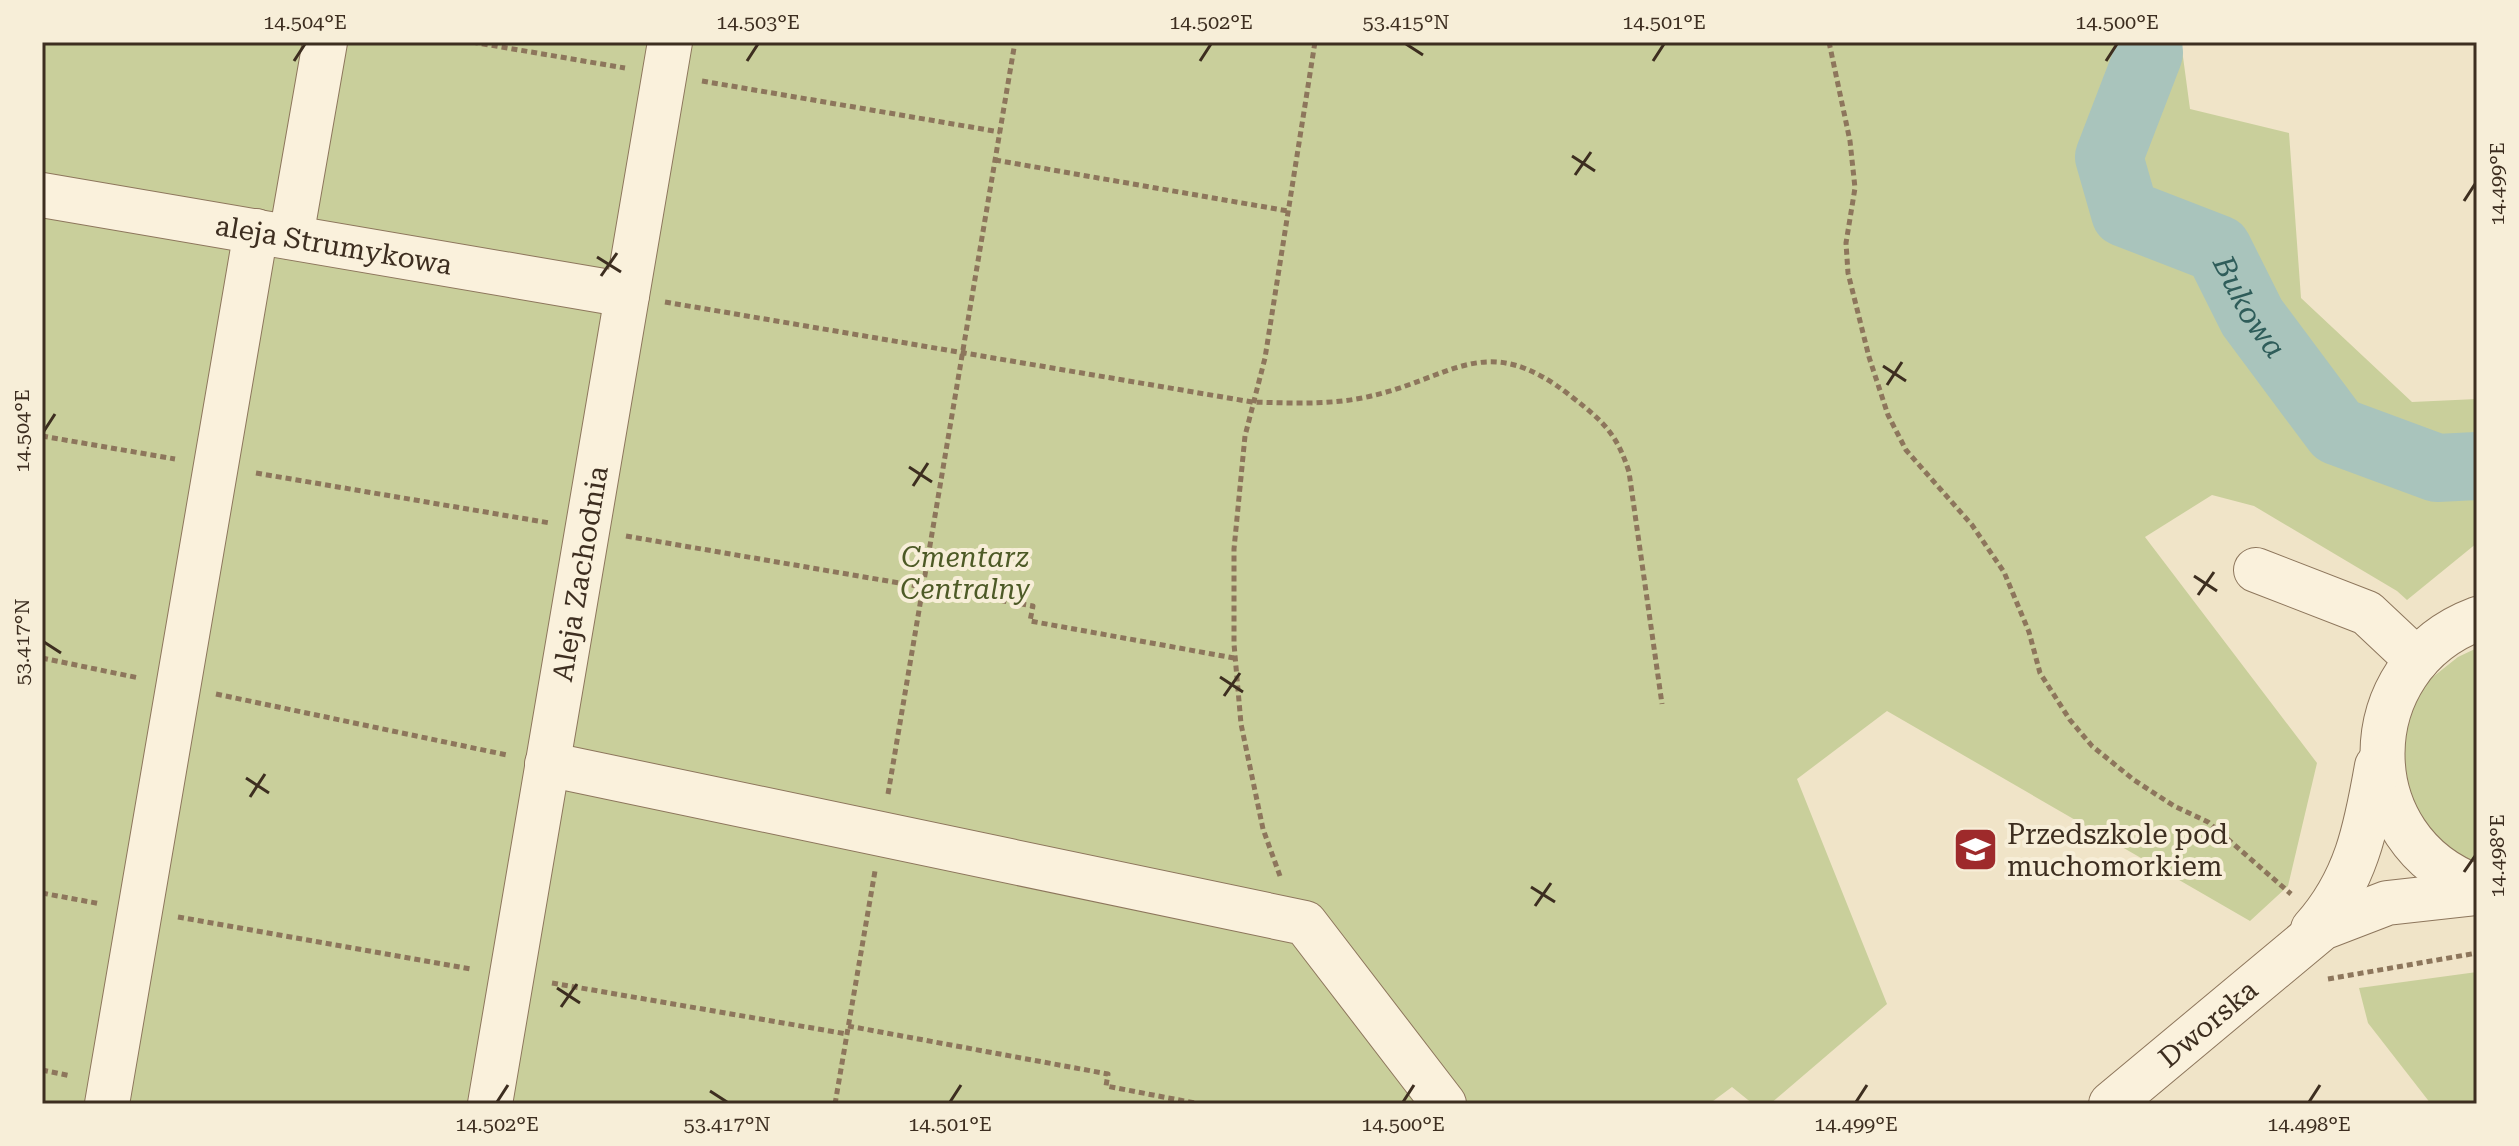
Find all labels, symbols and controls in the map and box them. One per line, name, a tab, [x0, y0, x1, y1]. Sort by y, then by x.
text: 14.504°E	[263, 10, 347, 34]
text: 14.503°E	[716, 10, 800, 34]
text: 14.502°E	[1169, 10, 1253, 34]
text: 53.415°N	[1363, 10, 1449, 34]
text: 14.501°E	[1622, 10, 1706, 34]
text: 14.500°E	[2075, 10, 2159, 34]
text: 14.499°E	[2485, 142, 2509, 226]
street label: aleja Strumykowa	[213, 208, 455, 281]
water label: Bukowa	[2206, 249, 2293, 364]
text: 14.504°E	[10, 389, 34, 473]
street label: Aleja Zachodnia	[545, 463, 614, 684]
park label: Cmentarz Centralny	[900, 541, 1030, 606]
text: 53.417°N	[10, 599, 34, 685]
text: 14.498°E	[2485, 814, 2509, 898]
place label: Przedszkole pod muchomorkiem	[2007, 818, 2228, 883]
school or university icon: Przedszkole pod muchomorkiem	[1952, 826, 2000, 874]
street label: Dworska	[2152, 973, 2264, 1074]
text: 14.502°E	[455, 1112, 539, 1136]
text: 53.417°N	[684, 1112, 770, 1136]
text: 14.501°E	[908, 1112, 992, 1136]
text: 14.500°E	[1361, 1112, 1445, 1136]
text: 14.499°E	[1814, 1112, 1898, 1136]
text: 14.498°E	[2267, 1112, 2351, 1136]

